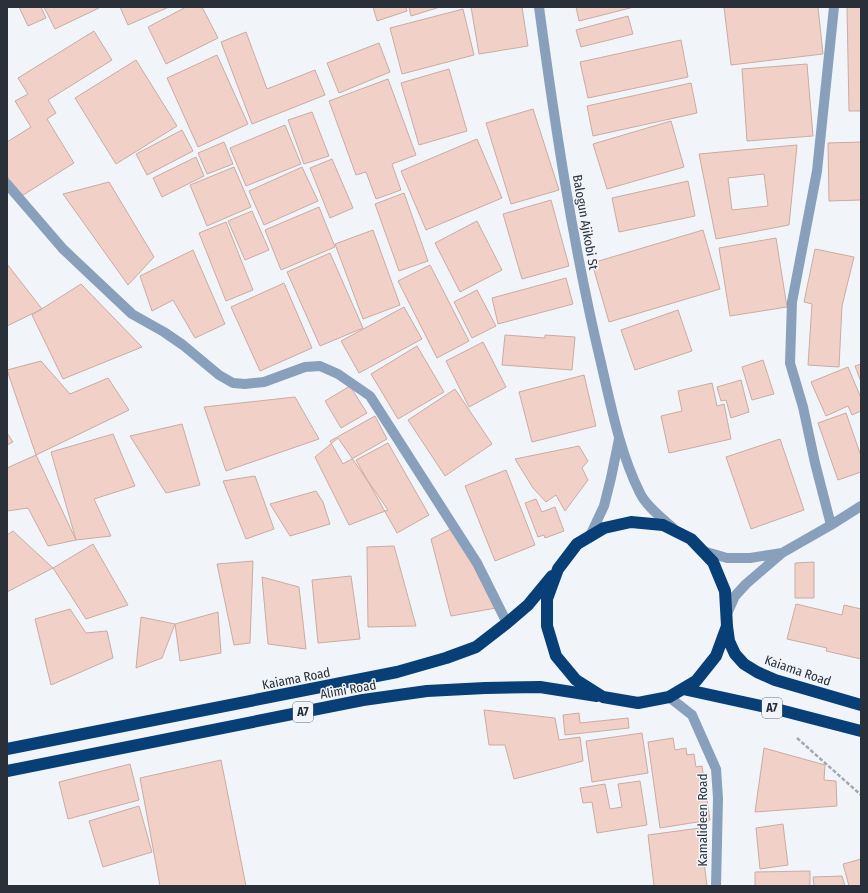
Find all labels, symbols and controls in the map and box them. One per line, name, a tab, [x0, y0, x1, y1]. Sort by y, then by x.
street label: Balogun Ajikobi St	[570, 173, 601, 272]
street label: Kaiama Road	[763, 652, 833, 689]
street label: Kaiama Road	[261, 665, 331, 692]
street label: Alimi Road	[319, 677, 377, 702]
road number: A7	[762, 698, 782, 718]
road number: A7	[293, 702, 313, 722]
street label: Kamalideen Road	[695, 774, 710, 866]

